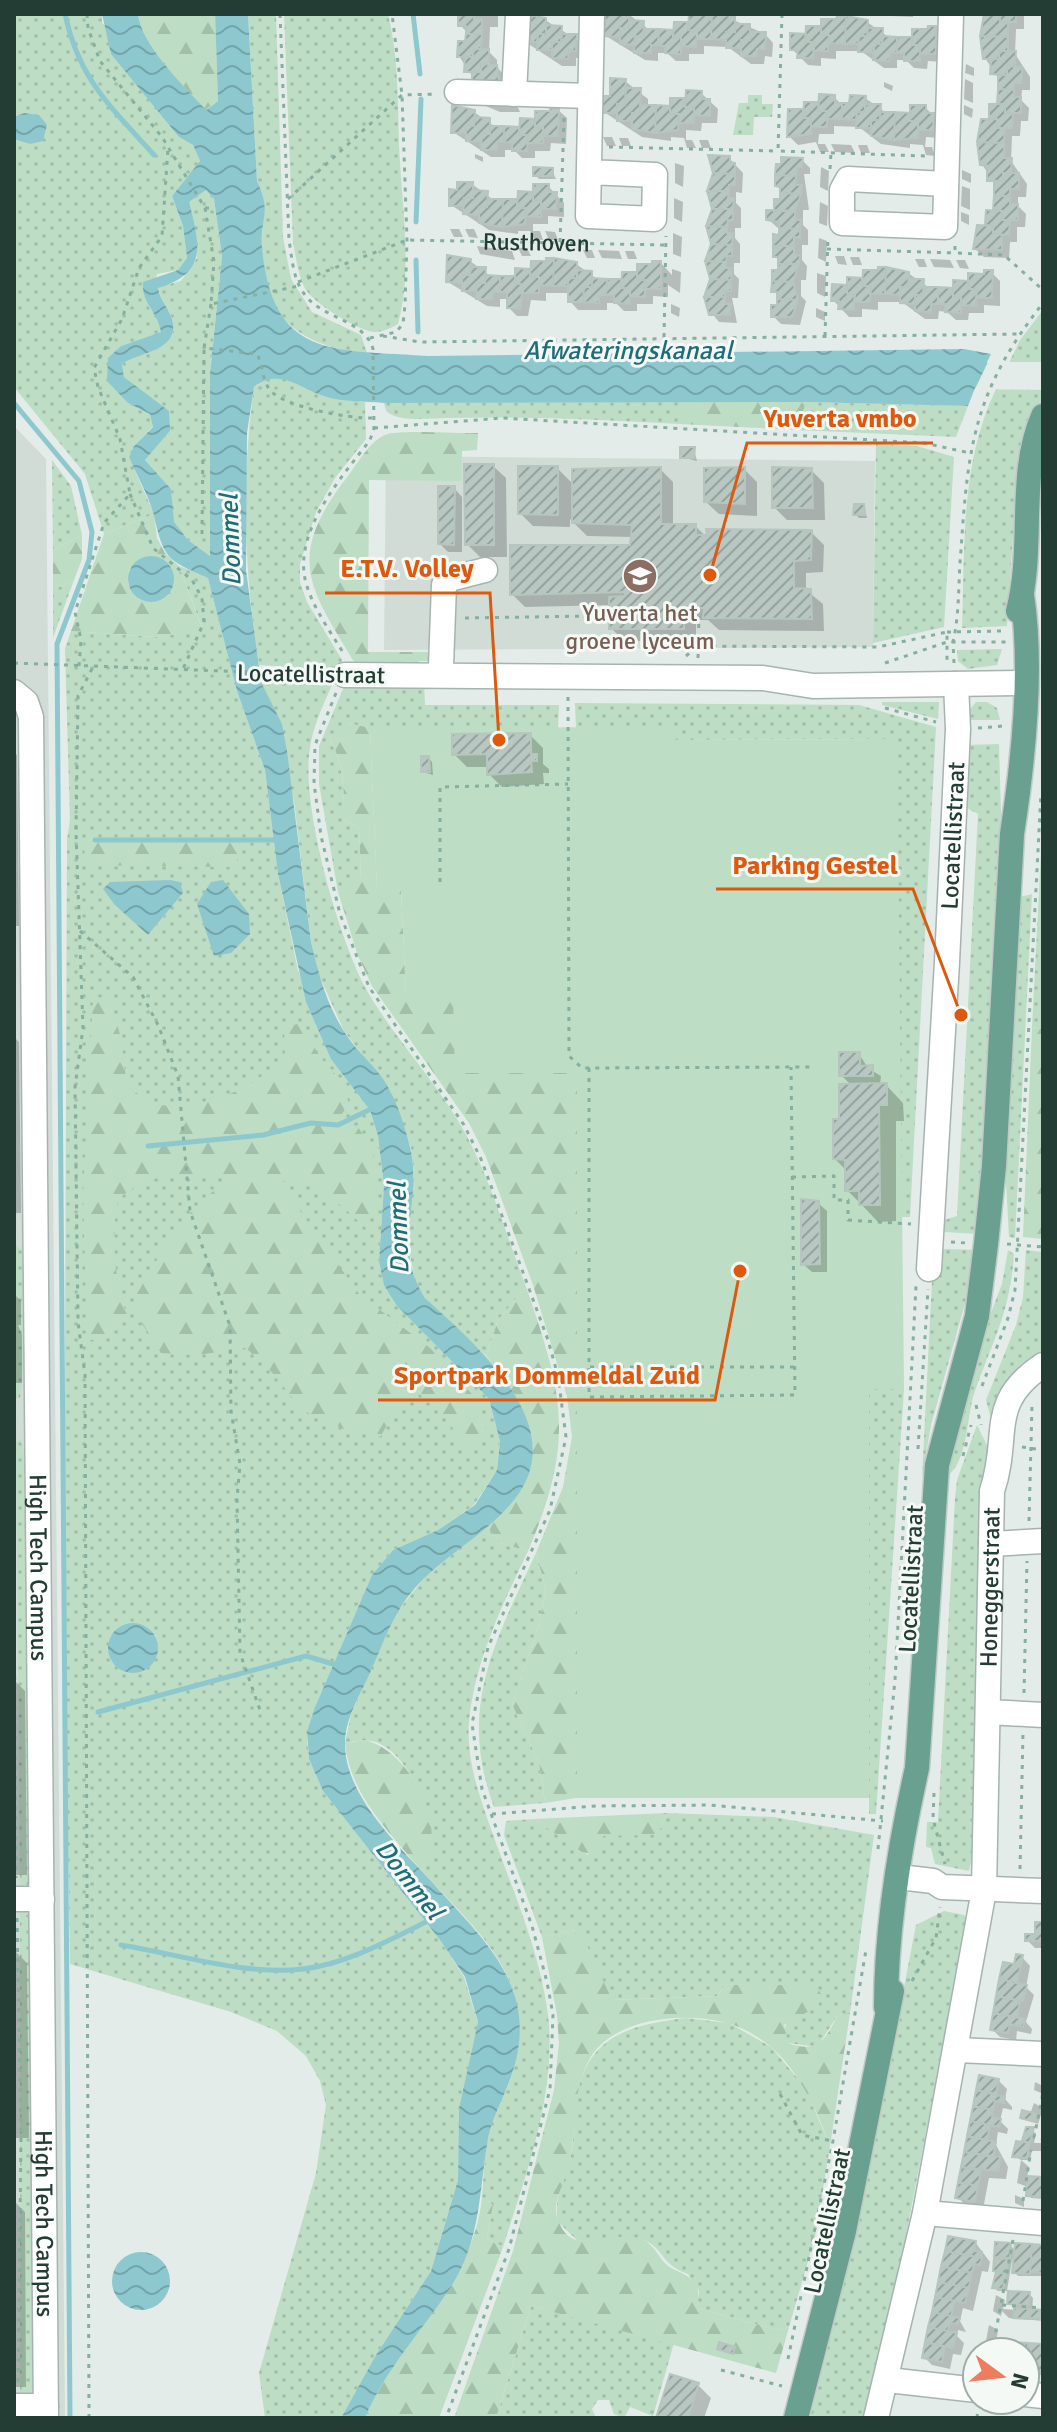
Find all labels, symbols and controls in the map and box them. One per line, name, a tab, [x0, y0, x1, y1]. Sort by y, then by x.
street label: Rusthoven	[482, 226, 590, 259]
water label: Afwateringskanaal	[523, 335, 735, 367]
callout: Yuverta vmbo	[747, 393, 933, 443]
text: Yuverta vmbo	[762, 403, 917, 435]
water label: Dommel	[213, 491, 249, 587]
callout: E.T.V. Volley	[325, 543, 490, 593]
text: E.T.V. Volley	[340, 553, 474, 585]
school or university icon: Yuverta het groene lyceum	[621, 557, 659, 595]
place label: Yuverta het groene lyceum	[565, 598, 715, 656]
street label: Locatellistraat	[237, 658, 385, 690]
street label: Locatellistraat	[934, 761, 971, 910]
callout: Parking Gestel	[716, 839, 913, 889]
text: Parking Gestel	[732, 850, 898, 882]
water label: Dommel	[381, 1179, 417, 1275]
callout: Sportpark Dommeldal Zuid	[378, 1350, 715, 1400]
text: Sportpark Dommeldal Zuid	[394, 1360, 700, 1392]
street label: High Tech Campus	[23, 1474, 54, 1661]
street label: Locatellistraat	[892, 1504, 930, 1654]
street label: Honeggerstraat	[973, 1507, 1007, 1668]
water label: Dommel	[368, 1834, 452, 1928]
street label: High Tech Campus	[28, 2130, 60, 2317]
street label: Locatellistraat	[797, 2145, 857, 2297]
north arrow	[961, 2336, 1041, 2416]
text: N	[1005, 2370, 1035, 2392]

